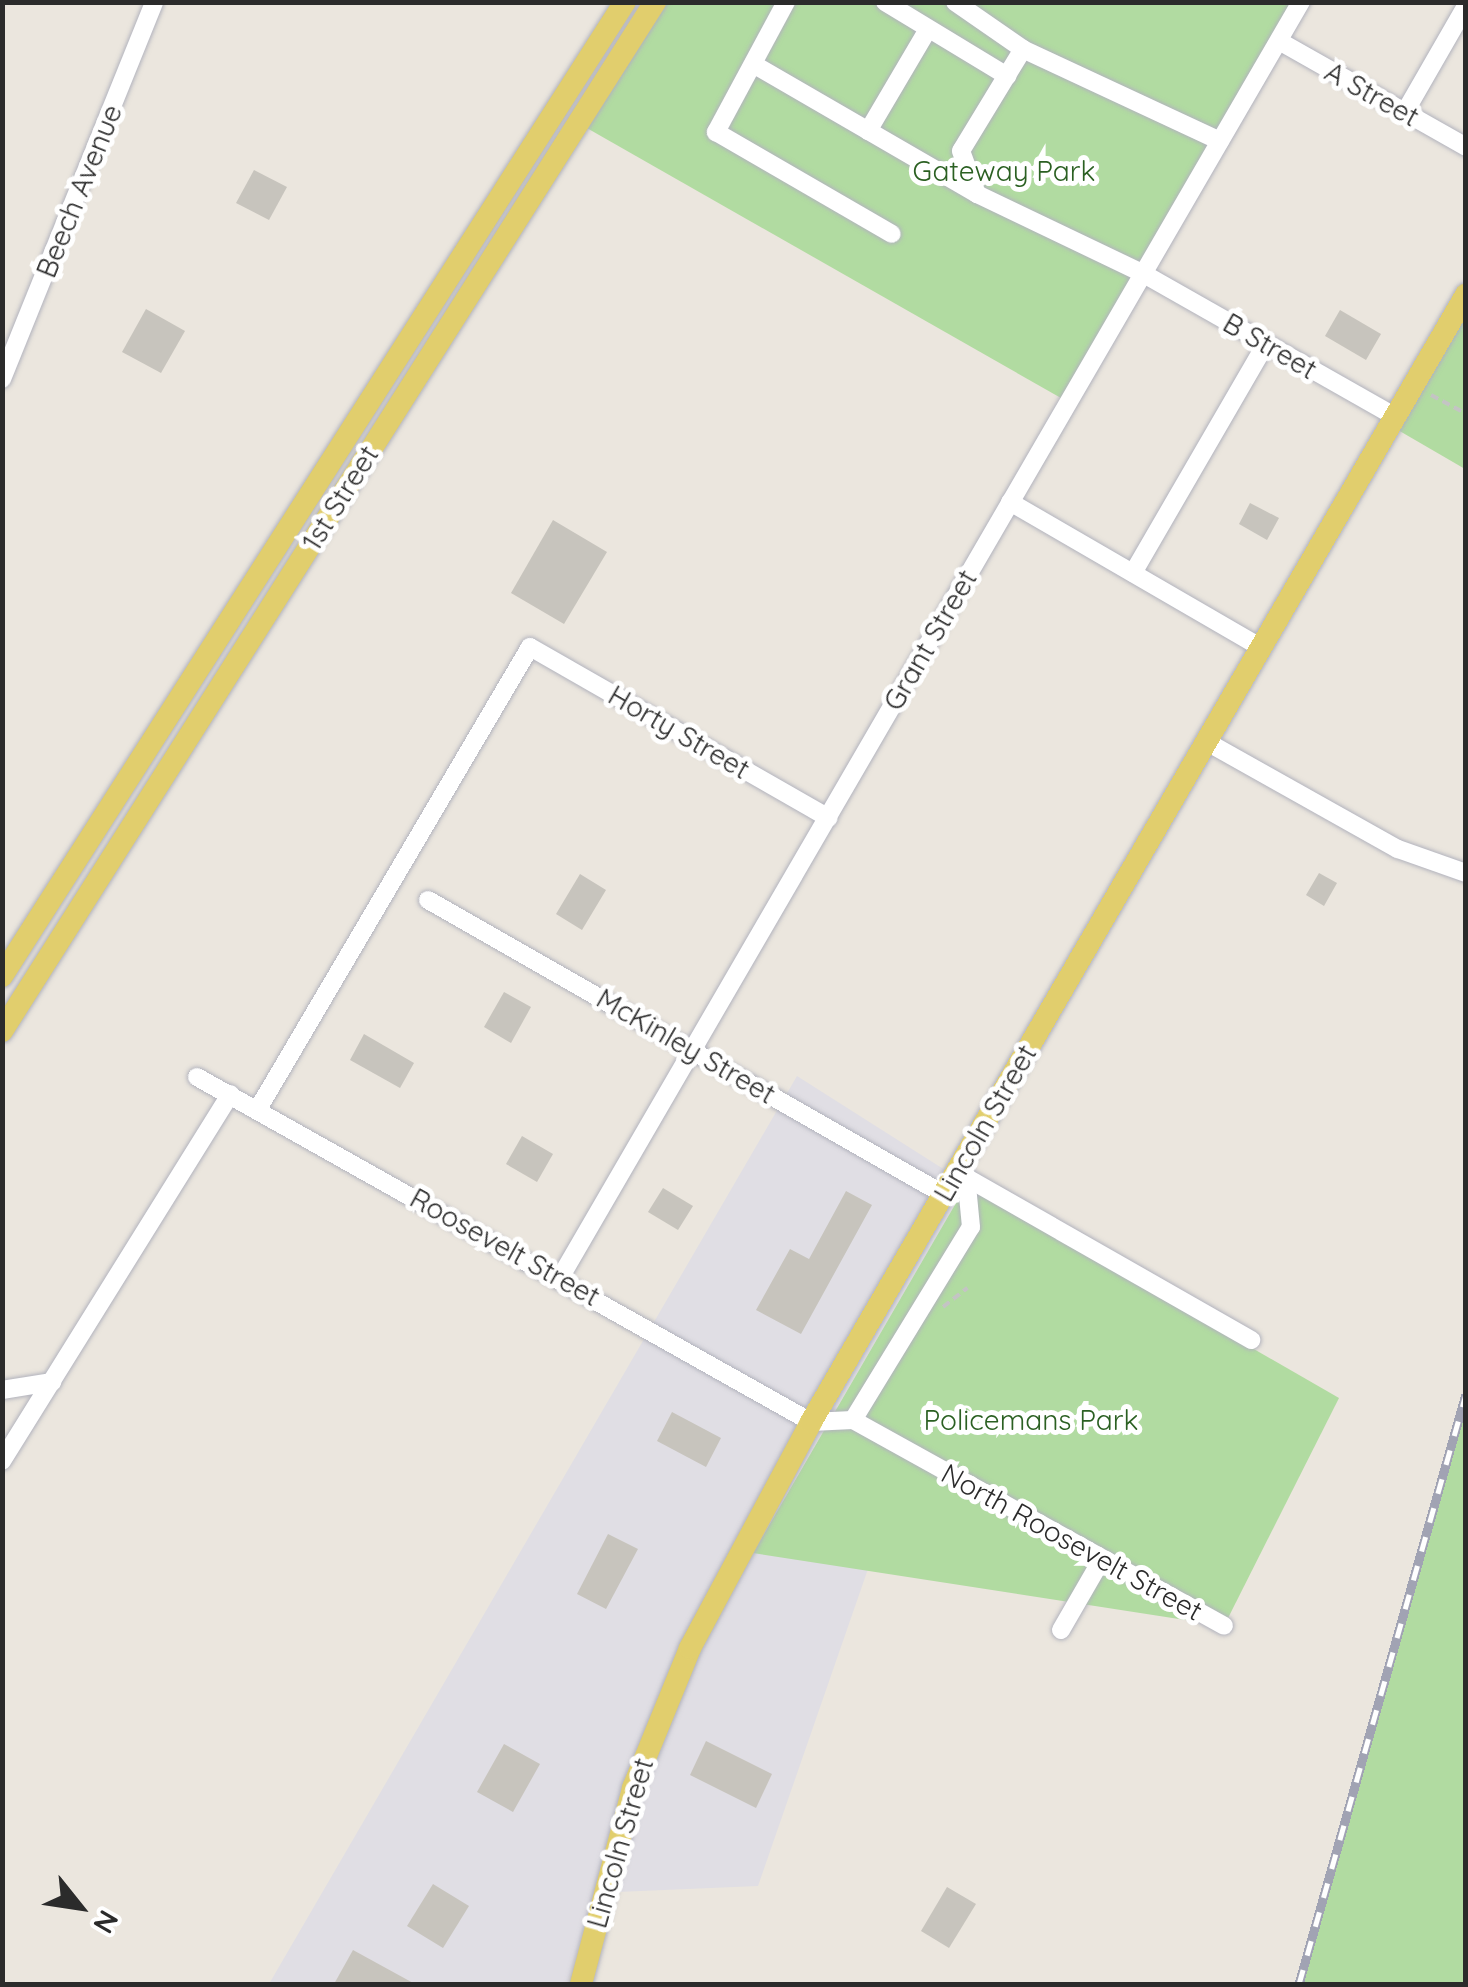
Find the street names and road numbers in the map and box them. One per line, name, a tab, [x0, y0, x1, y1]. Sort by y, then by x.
street label: A Street	[1319, 55, 1425, 133]
street label: Beech Avenue	[29, 100, 129, 282]
street label: B Street	[1217, 306, 1323, 386]
street label: 1st Street	[295, 439, 385, 557]
street label: Grant Street	[876, 564, 984, 716]
street label: Horty Street	[602, 678, 756, 786]
street label: McKinley Street	[591, 981, 781, 1111]
street label: Lincoln Street	[927, 1039, 1043, 1207]
street label: Roosevelt Street	[404, 1181, 606, 1313]
street label: North Roosevelt Street	[936, 1456, 1208, 1628]
street label: Lincoln Street	[580, 1754, 660, 1932]

